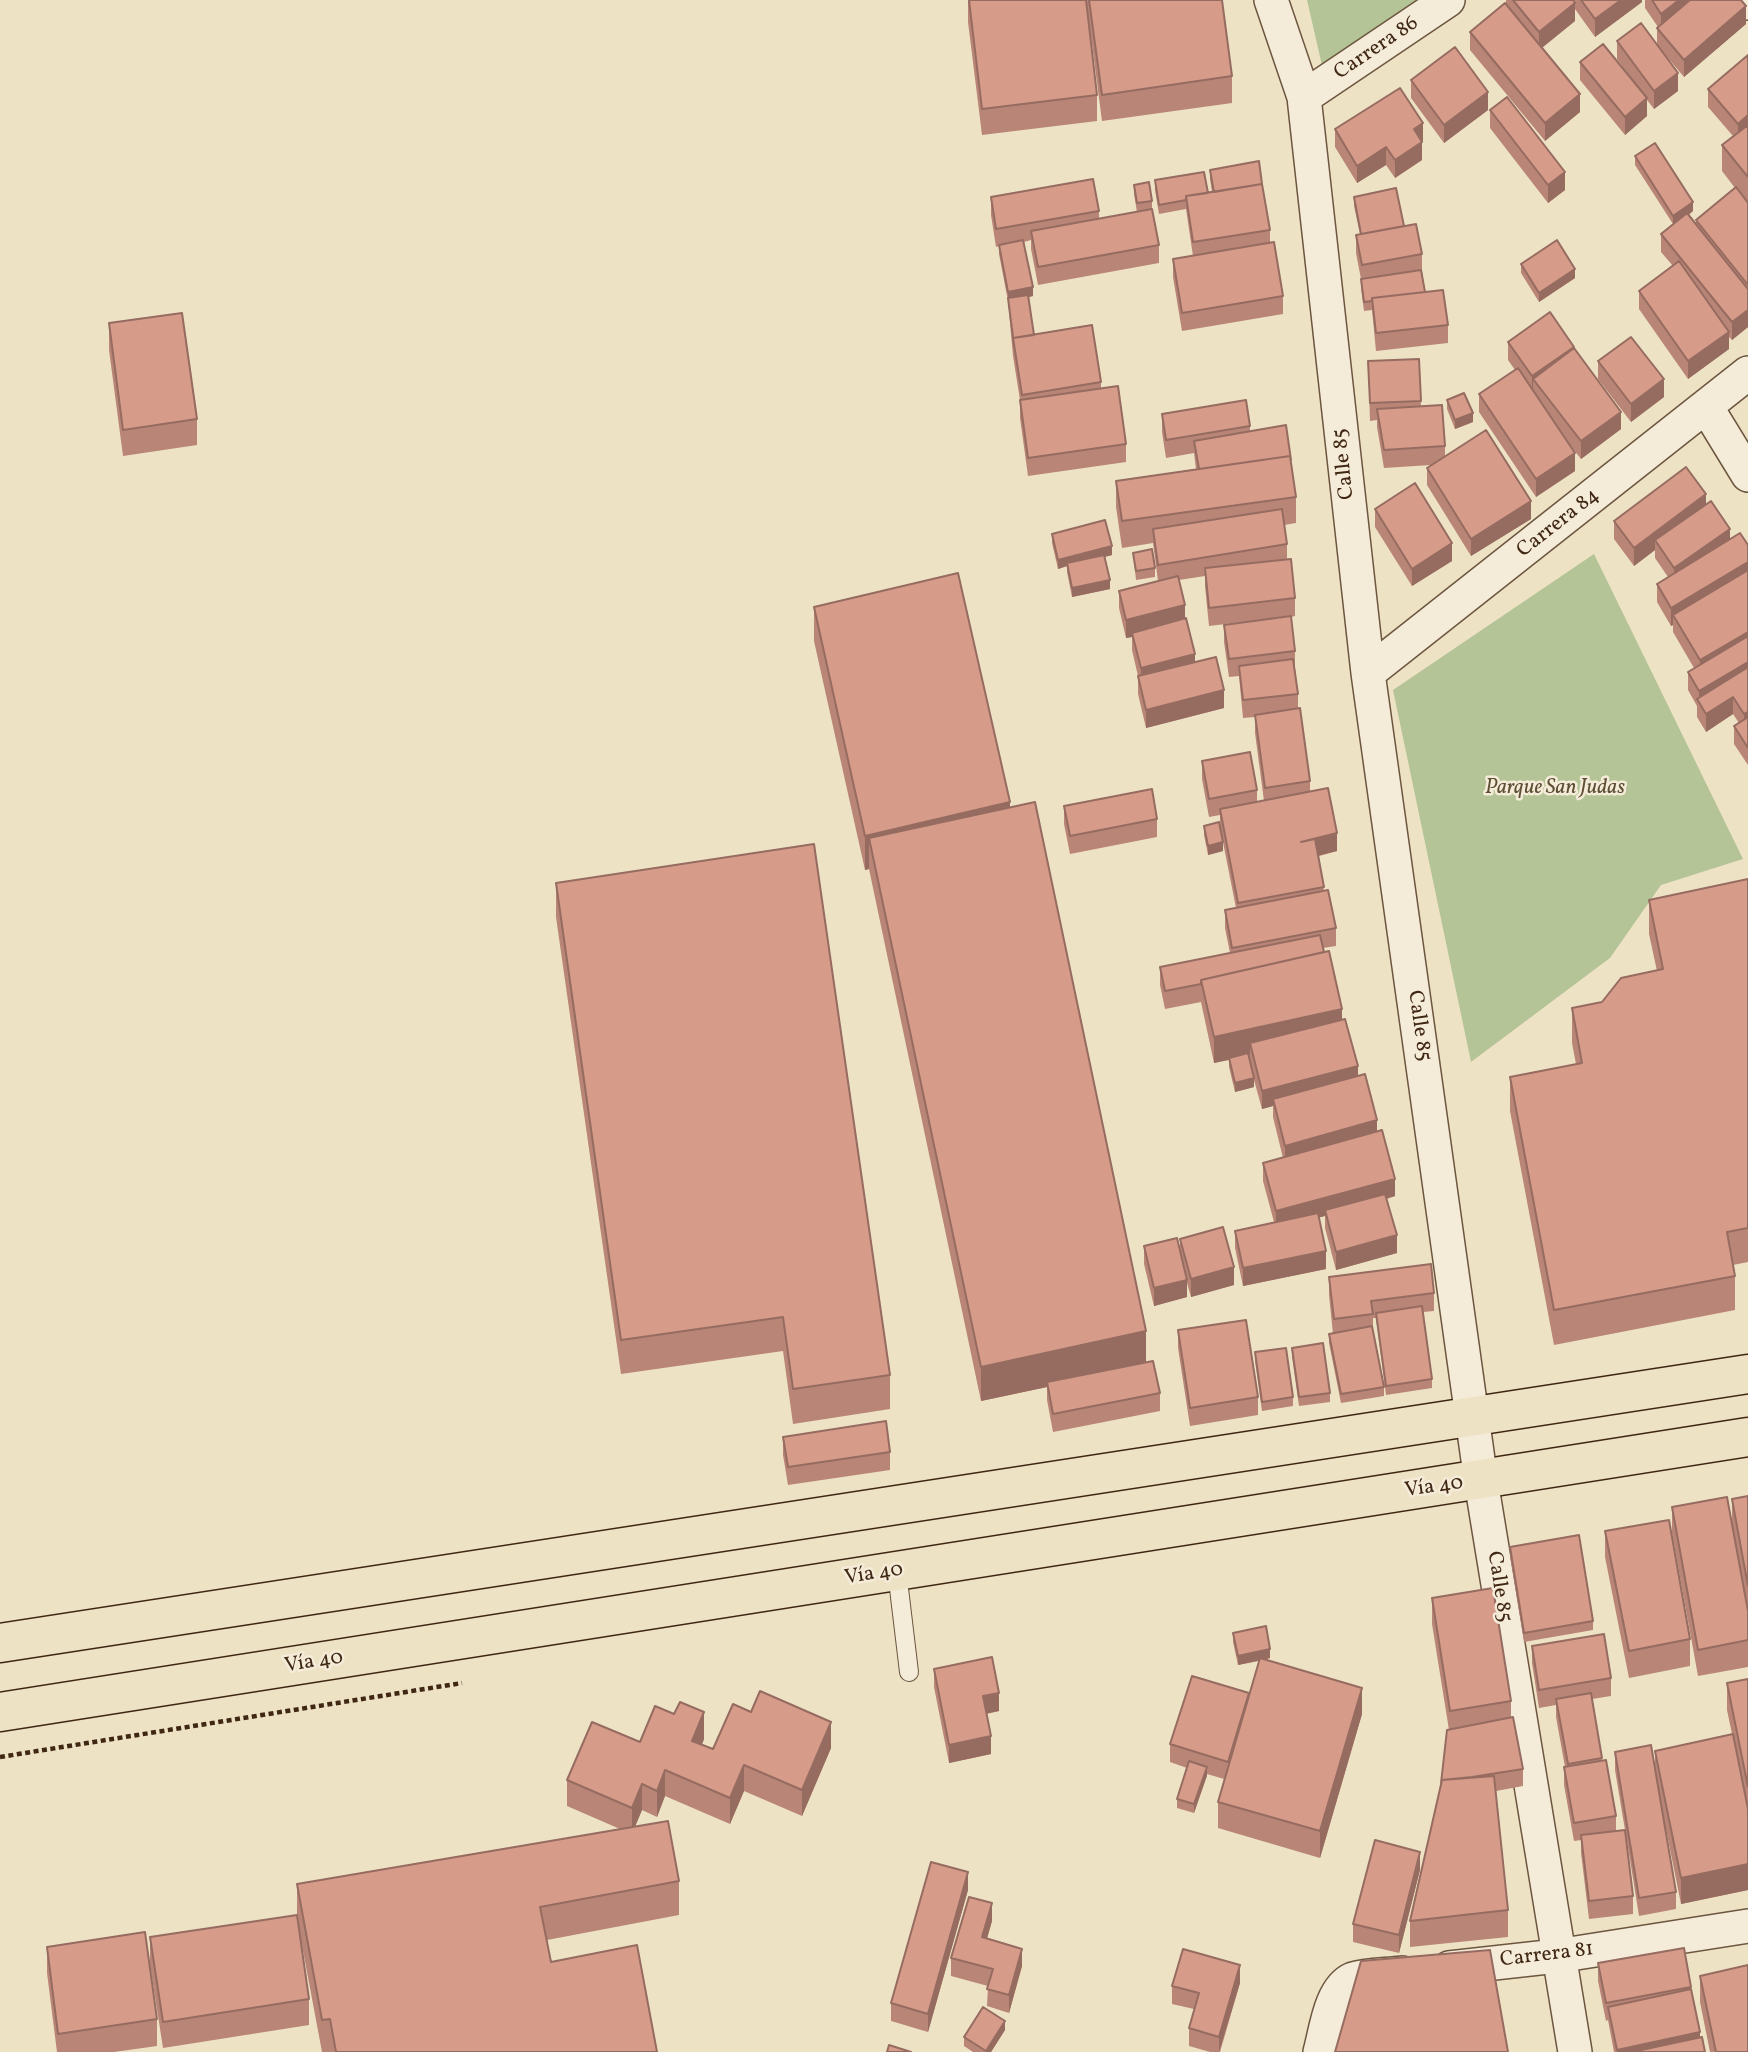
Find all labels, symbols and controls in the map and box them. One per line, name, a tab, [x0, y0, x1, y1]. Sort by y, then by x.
street label: Carrera 86	[1330, 12, 1424, 86]
street label: Calle 85	[1329, 427, 1361, 501]
street label: Carrera 84	[1513, 484, 1605, 564]
park label: Parque San Judas	[1485, 776, 1625, 802]
street label: Calle 85	[1401, 989, 1435, 1063]
street label: Vía 40	[1403, 1471, 1465, 1505]
street label: Calle 85	[1480, 1550, 1516, 1624]
street label: Vía 40	[843, 1558, 905, 1592]
street label: Vía 40	[283, 1646, 345, 1680]
street label: Carrera 81	[1499, 1938, 1595, 1974]

